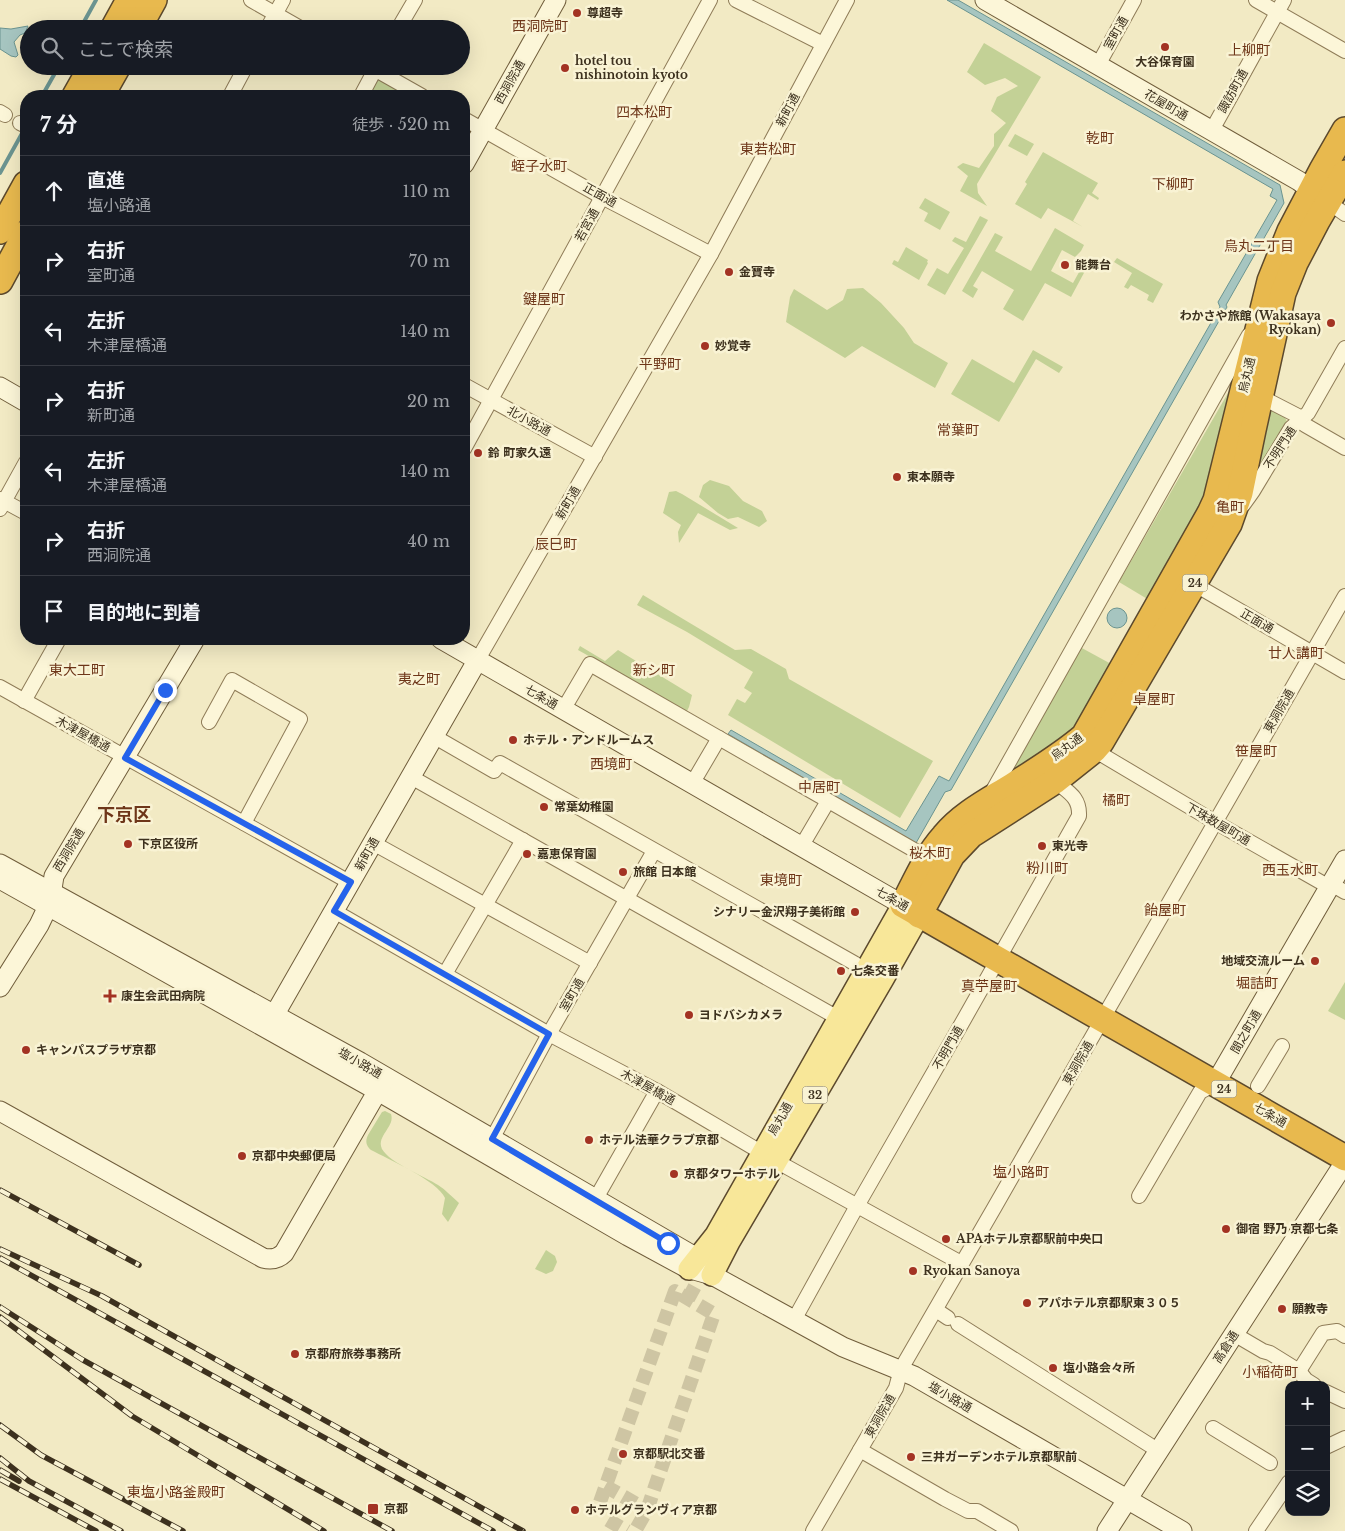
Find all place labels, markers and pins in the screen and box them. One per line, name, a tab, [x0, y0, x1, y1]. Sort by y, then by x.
place label: 尊超寺	[587, 5, 623, 20]
marker: 尊超寺	[571, 7, 583, 19]
marker: 大谷保育園	[1159, 41, 1171, 53]
place label: hotel tou nishinotoin kyoto	[575, 53, 688, 82]
place label: 大谷保育園	[1135, 54, 1195, 69]
marker: hotel tou nishinotoin kyoto	[559, 62, 571, 74]
place label: 能舞台	[1075, 257, 1111, 272]
marker: 能舞台	[1059, 259, 1071, 271]
place label: 金寶寺	[739, 264, 775, 279]
marker: 金寶寺	[723, 266, 735, 278]
place label: わかさや旅館 (Wakasaya Ryokan)	[1180, 308, 1321, 337]
marker: わかさや旅館 (Wakasaya Ryokan)	[1325, 317, 1337, 329]
place label: 妙覚寺	[715, 338, 751, 353]
marker: 妙覚寺	[699, 340, 711, 352]
place label: 鈴 町家久遠	[487, 445, 551, 460]
marker: 鈴 町家久遠	[472, 447, 484, 459]
place label: 東本願寺	[907, 469, 955, 484]
marker: 東本願寺	[891, 471, 903, 483]
place label: ホテル・アンドルームス	[523, 732, 654, 747]
marker: ホテル・アンドルームス	[507, 734, 519, 746]
place label: 常葉幼稚園	[554, 799, 614, 814]
marker: 常葉幼稚園	[538, 801, 550, 813]
place label: 下京区役所	[138, 836, 198, 851]
marker: 下京区役所	[122, 838, 134, 850]
place label: 東光寺	[1052, 838, 1088, 853]
marker: 東光寺	[1036, 840, 1048, 852]
place label: 嘉恵保育園	[537, 846, 597, 861]
marker: 嘉恵保育園	[521, 848, 533, 860]
place label: 旅館 日本館	[633, 864, 696, 879]
marker: 旅館 日本館	[617, 866, 629, 878]
place label: シナリー金沢翔子美術館	[713, 904, 845, 919]
marker: シナリー金沢翔子美術館	[849, 906, 861, 918]
place label: 地域交流ルーム	[1221, 953, 1305, 968]
marker: 地域交流ルーム	[1309, 955, 1321, 967]
place label: 七条交番	[851, 963, 900, 978]
marker: 七条交番	[835, 965, 847, 977]
place label: 康生会武田病院	[121, 988, 205, 1003]
marker: 康生会武田病院	[103, 989, 117, 1003]
place label: ヨドバシカメラ	[699, 1007, 783, 1022]
marker: ヨドバシカメラ	[683, 1009, 695, 1021]
place label: キャンパスプラザ京都	[36, 1042, 156, 1057]
marker: キャンパスプラザ京都	[20, 1044, 32, 1056]
place label: ホテル法華クラブ京都	[599, 1132, 719, 1147]
marker: ホテル法華クラブ京都	[583, 1134, 595, 1146]
place label: 京都中央郵便局	[252, 1148, 336, 1163]
marker: 京都中央郵便局	[236, 1150, 248, 1162]
place label: 京都タワーホテル	[684, 1166, 780, 1181]
marker: 京都タワーホテル	[668, 1168, 680, 1180]
place label: 御宿 野乃 京都七条	[1236, 1221, 1338, 1236]
marker: 御宿 野乃 京都七条	[1220, 1223, 1232, 1235]
place label: APAホテル京都駅前中央口	[955, 1231, 1103, 1246]
marker: APAホテル京都駅前中央口	[940, 1233, 952, 1245]
place label: Ryokan Sanoya	[923, 1263, 1020, 1278]
marker: Ryokan Sanoya	[907, 1265, 919, 1277]
place label: アパホテル京都駅東３０５	[1037, 1295, 1181, 1310]
marker: アパホテル京都駅東３０５	[1021, 1297, 1033, 1309]
place label: 願教寺	[1292, 1301, 1328, 1316]
marker: 願教寺	[1276, 1303, 1288, 1315]
place label: 京都府旅券事務所	[305, 1346, 401, 1361]
marker: 京都府旅券事務所	[289, 1348, 301, 1360]
place label: 塩小路会々所	[1063, 1360, 1135, 1375]
marker: 塩小路会々所	[1047, 1362, 1059, 1374]
place label: 京都駅北交番	[633, 1446, 706, 1461]
marker: 京都駅北交番	[617, 1448, 629, 1460]
place label: 三井ガーデンホテル京都駅前	[921, 1449, 1077, 1464]
marker: 三井ガーデンホテル京都駅前	[905, 1451, 917, 1463]
place label: 京都	[384, 1501, 408, 1516]
marker: 京都	[366, 1502, 380, 1516]
place label: ホテルグランヴィア京都	[585, 1502, 717, 1517]
marker: ホテルグランヴィア京都	[569, 1504, 581, 1516]

